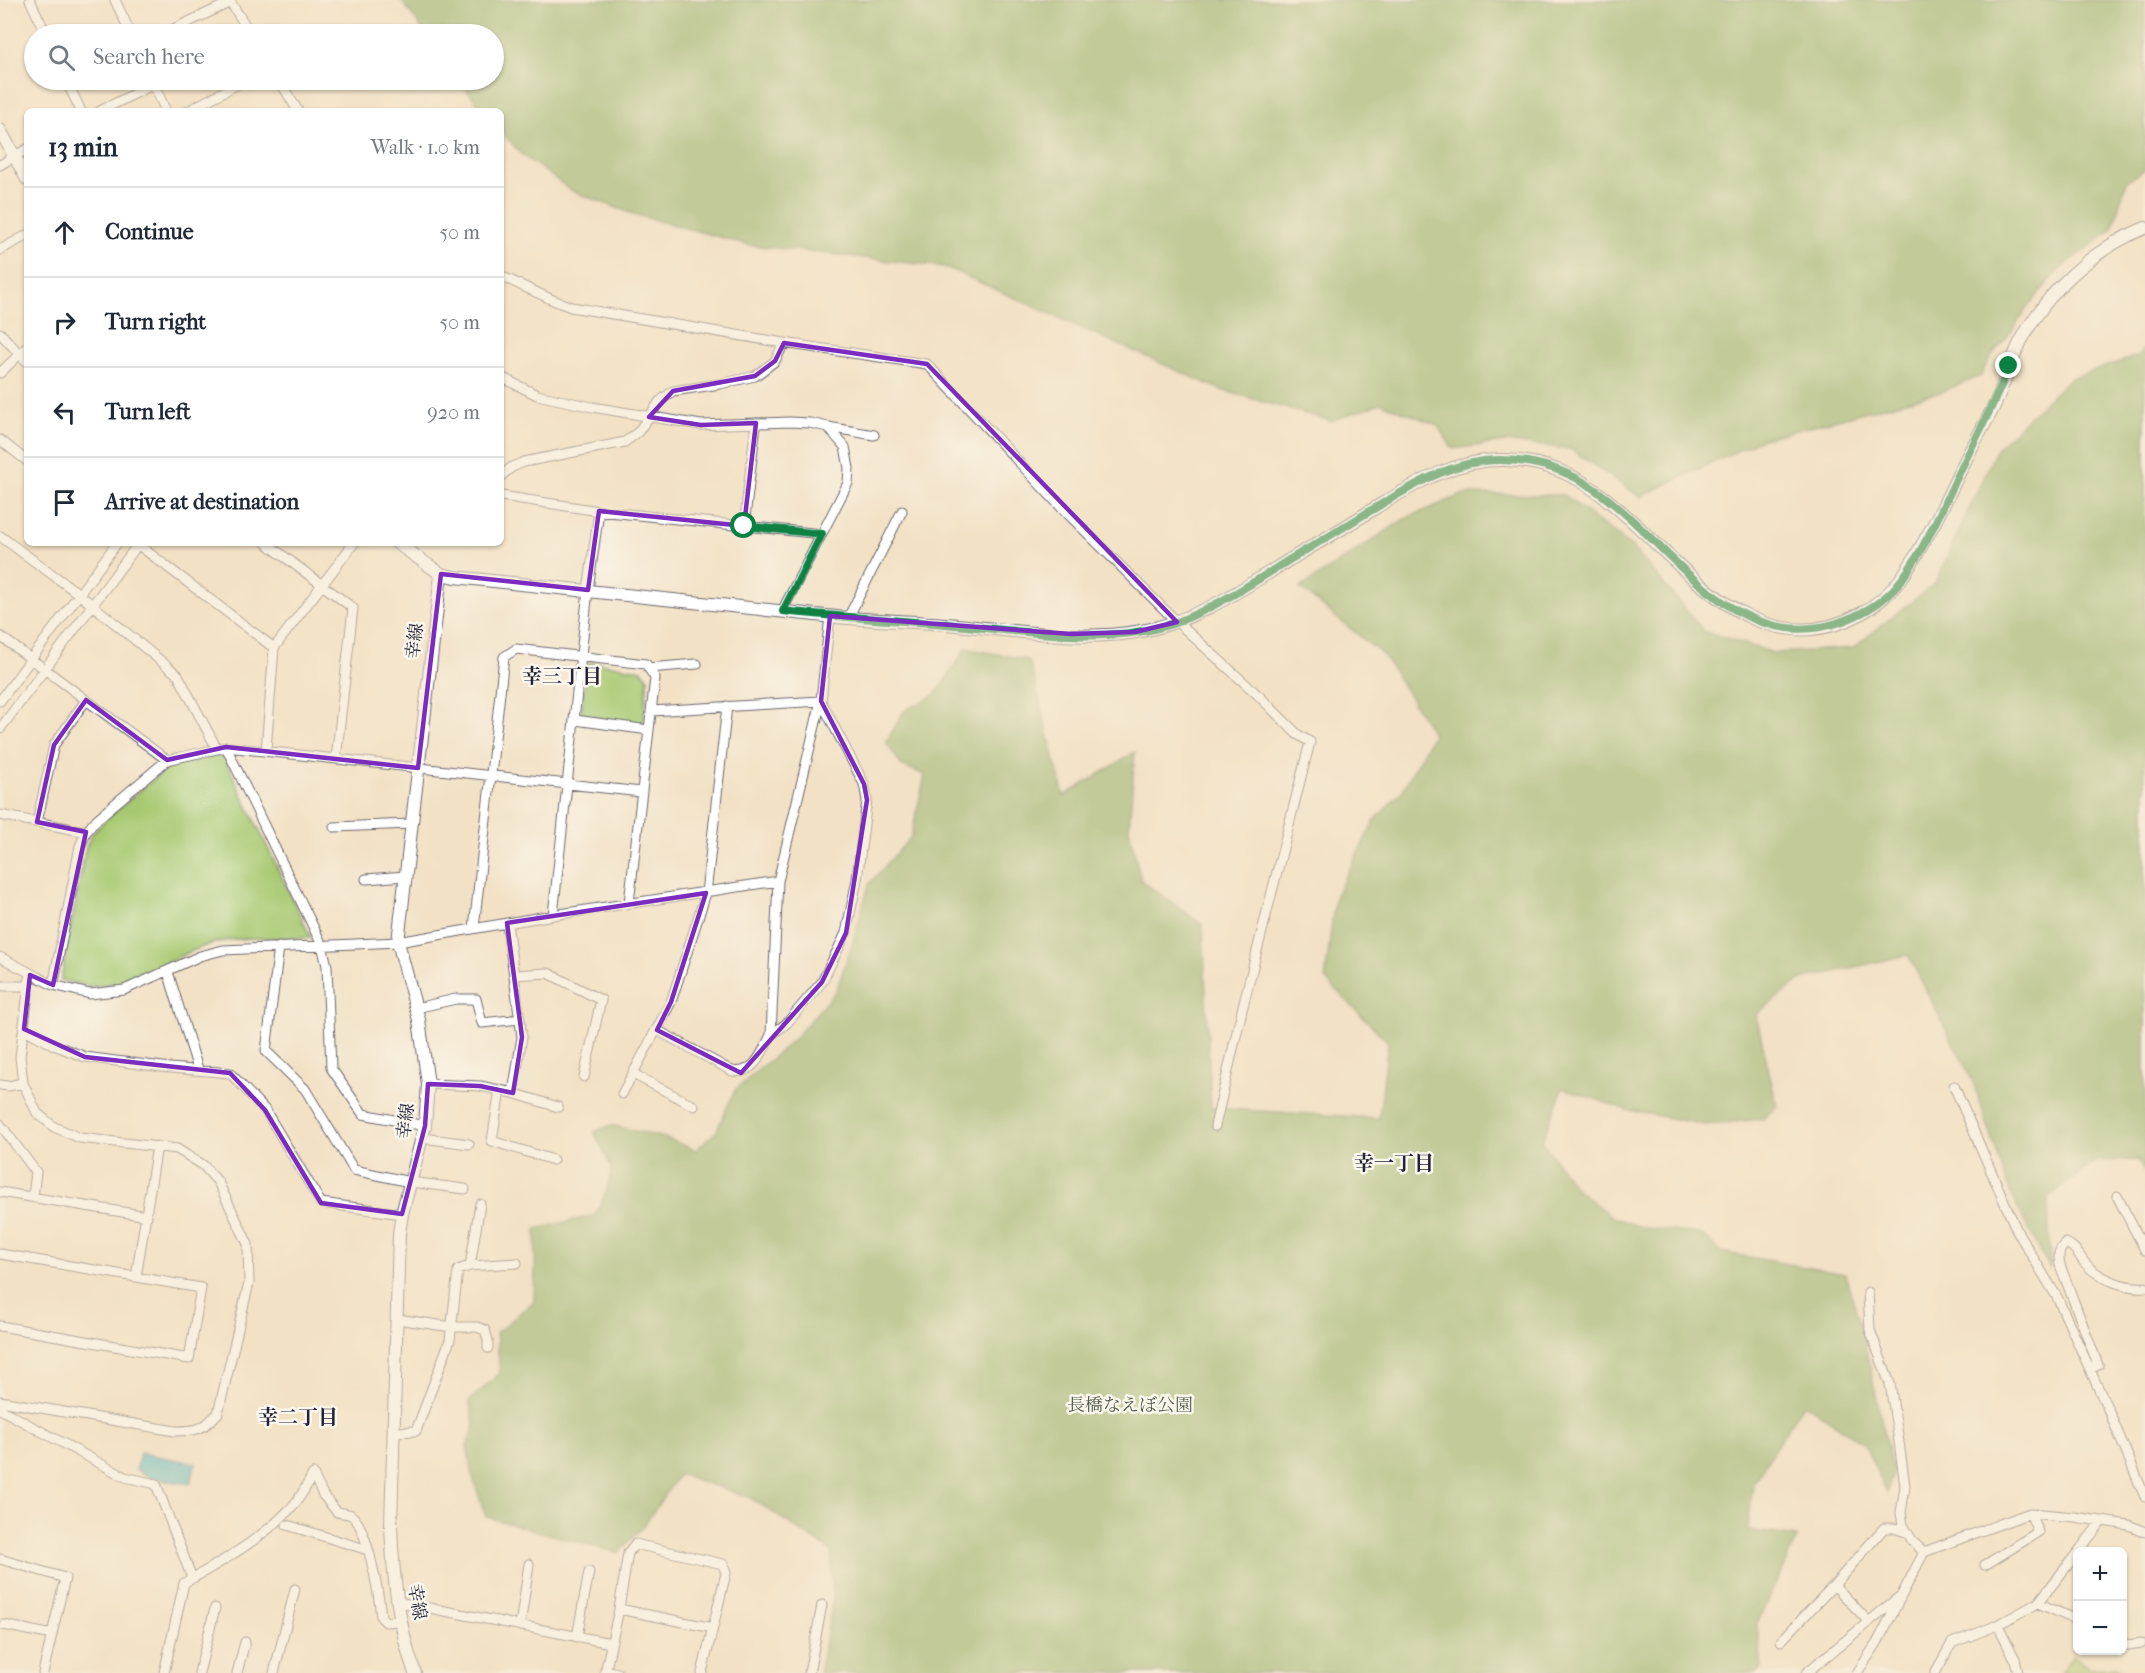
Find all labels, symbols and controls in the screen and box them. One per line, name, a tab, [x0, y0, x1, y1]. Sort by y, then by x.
search box	[24, 24, 504, 90]
icon: search	[45, 41, 78, 74]
text: Search here	[93, 44, 205, 70]
text: 13 min	[48, 132, 118, 163]
text: Walk · 1.0 km	[371, 136, 480, 159]
icon: ahead	[48, 216, 81, 249]
text: Continue	[105, 219, 194, 245]
text: 50 m	[439, 221, 480, 244]
icon: right	[48, 306, 81, 339]
text: Turn right	[105, 309, 206, 335]
text: 50 m	[439, 311, 480, 334]
route end	[1995, 352, 2021, 378]
icon: left	[48, 396, 81, 429]
text: Turn left	[105, 399, 191, 425]
text: 920 m	[427, 401, 480, 424]
icon: arrive	[48, 486, 81, 519]
text: Arrive at destination	[105, 489, 299, 515]
route start	[730, 512, 756, 538]
street label: 幸線	[402, 622, 428, 660]
district label: 幸三丁目	[522, 665, 602, 688]
street label: 幸線	[393, 1102, 419, 1140]
district label: 幸一丁目	[1354, 1152, 1434, 1175]
park label: 長橋なえぼ公園	[1067, 1395, 1193, 1416]
district label: 幸二丁目	[258, 1406, 338, 1429]
map controls	[2073, 1547, 2127, 1655]
button: +	[2073, 1547, 2127, 1601]
street label: 幸線	[404, 1582, 430, 1622]
button: −	[2073, 1601, 2127, 1655]

